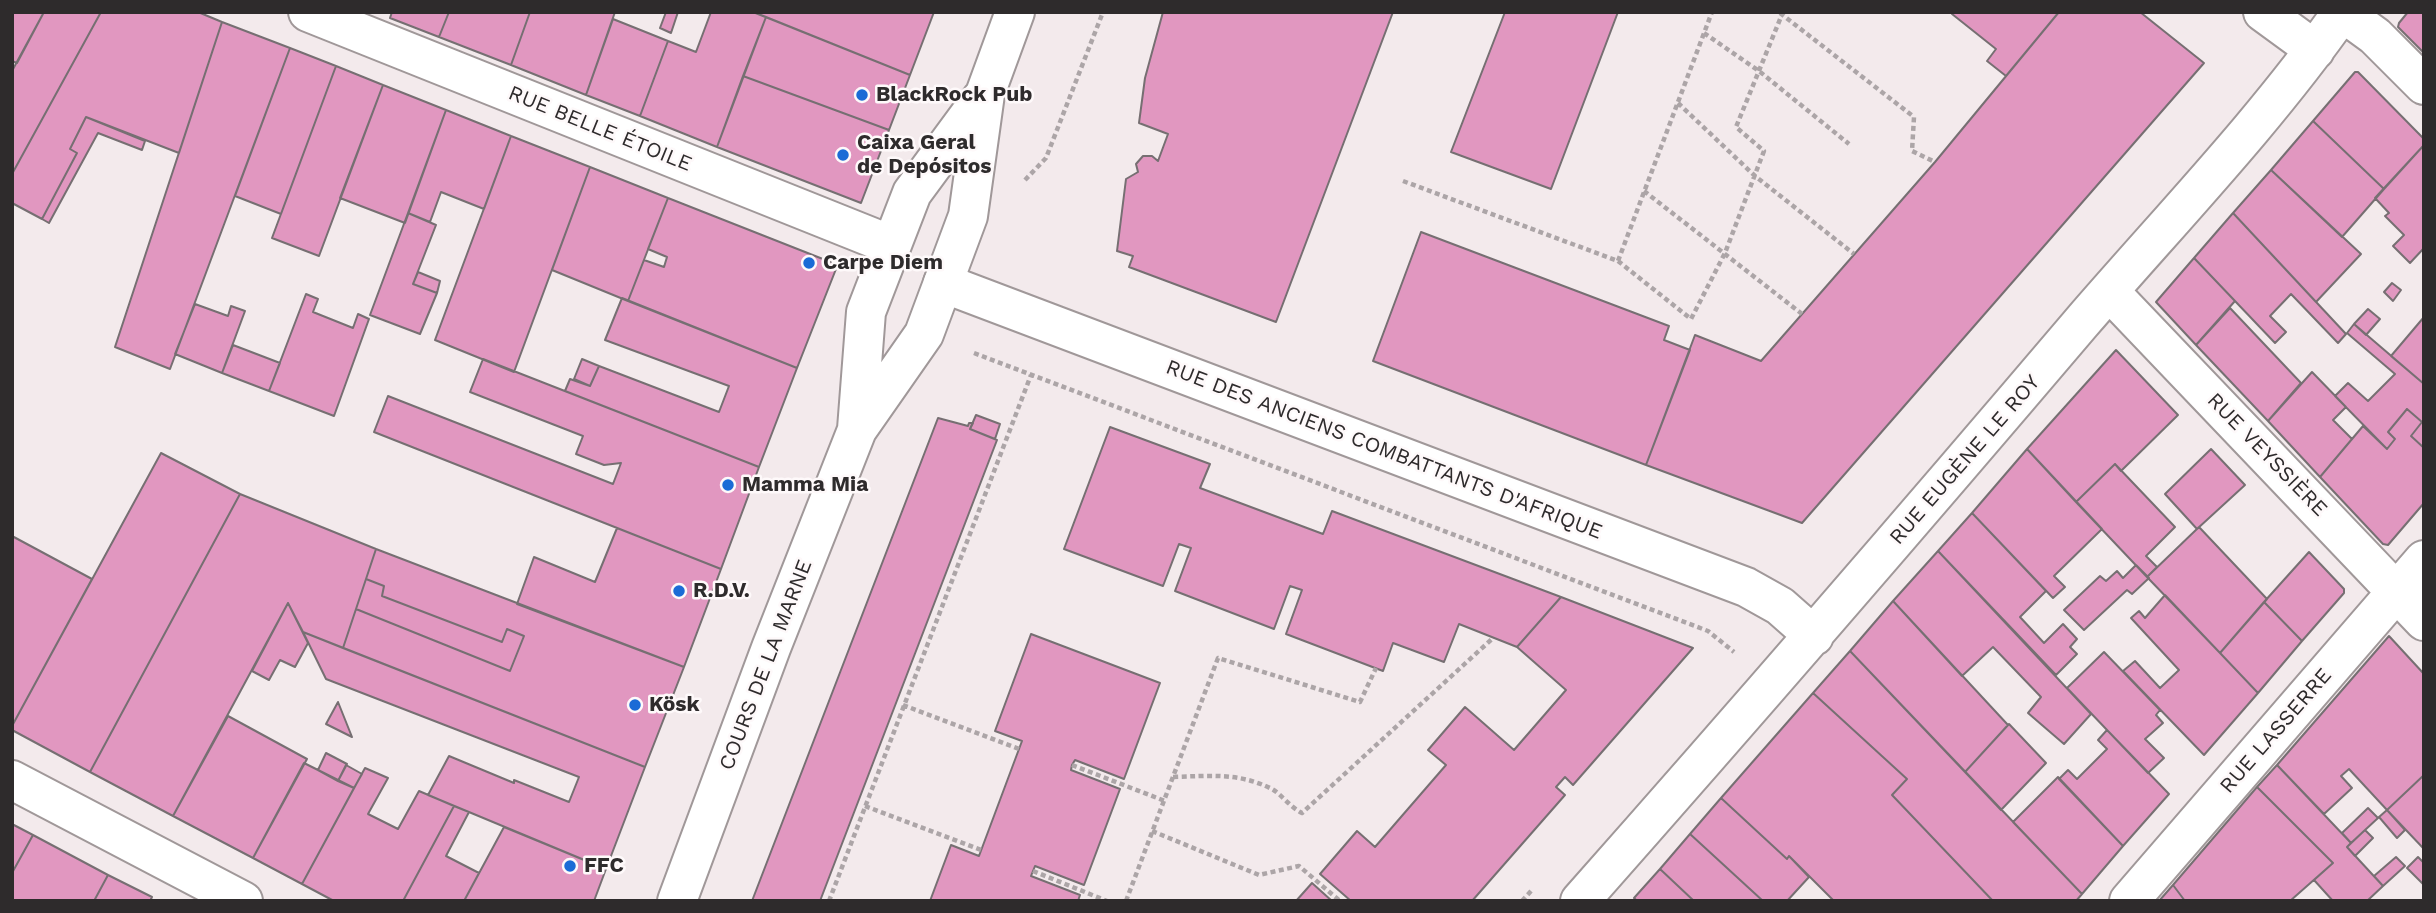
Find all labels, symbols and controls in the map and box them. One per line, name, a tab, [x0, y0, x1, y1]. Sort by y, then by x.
street label: RUE BELLE ÉTOILE	[505, 81, 695, 177]
place label: BlackRock Pub	[876, 82, 1033, 108]
marker: BlackRock Pub	[854, 87, 870, 103]
place label: Caixa Geral de Depósitos	[857, 130, 992, 180]
marker: Caixa Geral de Depósitos	[835, 147, 851, 163]
place label: Carpe Diem	[823, 250, 943, 276]
marker: Carpe Diem	[801, 255, 817, 271]
street label: RUE DES ANCIENS COMBATTANTS D'AFRIQUE	[1162, 355, 1606, 545]
street label: RUE EUGÈNE LE ROY	[1884, 370, 2046, 550]
street label: RUE VEYSSIÈRE	[2202, 388, 2332, 522]
place label: Mamma Mia	[742, 472, 868, 498]
marker: Mamma Mia	[720, 477, 736, 493]
street label: COURS DE LA MARNE	[714, 556, 818, 774]
place label: R.D.V.	[693, 578, 750, 604]
marker: R.D.V.	[671, 583, 687, 599]
street label: RUE LASSERRE	[2215, 663, 2337, 799]
place label: Kösk	[649, 692, 700, 718]
marker: Kösk	[627, 697, 643, 713]
place label: FFC	[584, 853, 624, 879]
marker: FFC	[562, 858, 578, 874]

